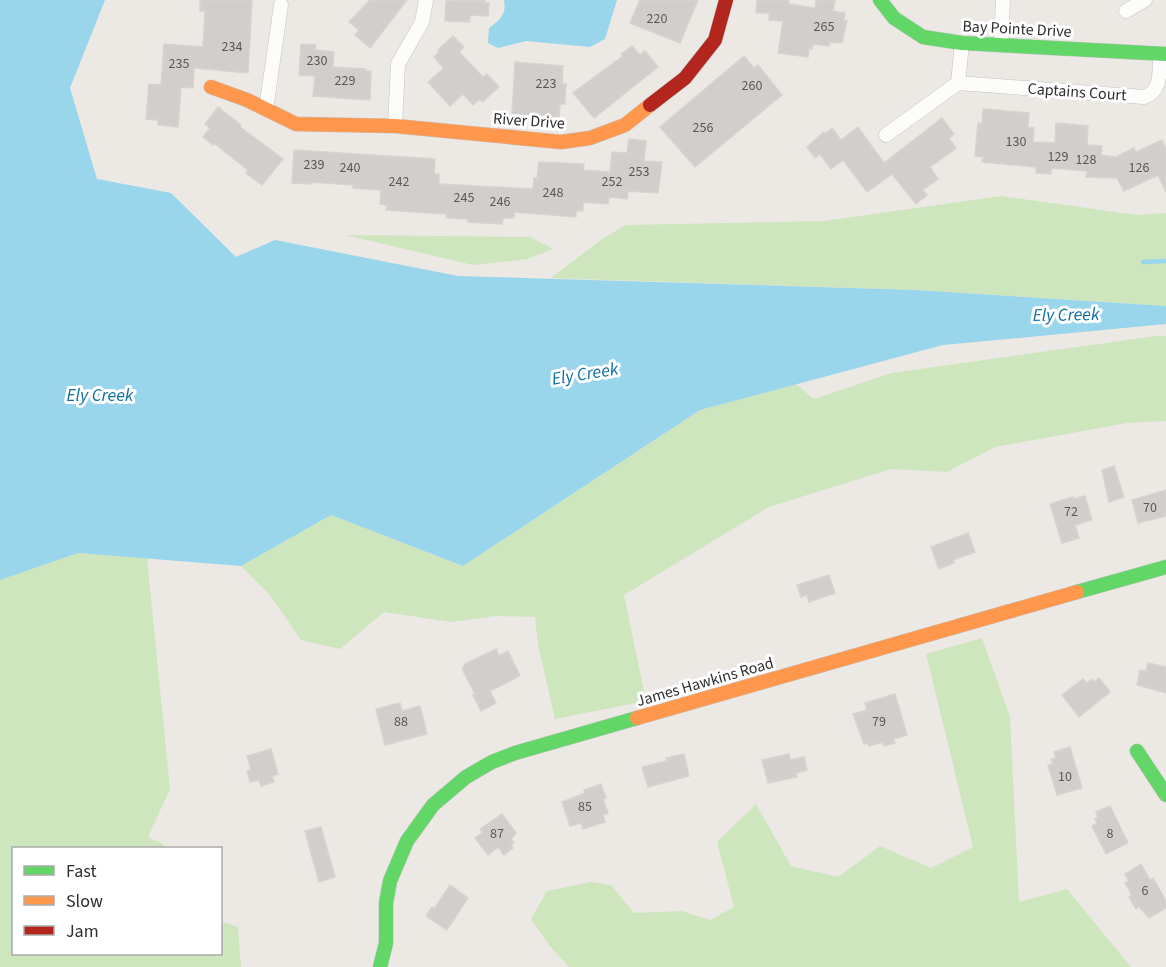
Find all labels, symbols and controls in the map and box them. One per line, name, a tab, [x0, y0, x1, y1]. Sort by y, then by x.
house number: 220	[647, 9, 667, 29]
street label: Bay Pointe Drive	[962, 15, 1072, 43]
house number: 265	[814, 17, 834, 37]
house number: 234	[222, 37, 242, 57]
house number: 230	[307, 51, 327, 71]
house number: 235	[169, 54, 189, 74]
house number: 229	[335, 71, 355, 91]
house number: 223	[536, 74, 556, 94]
house number: 260	[742, 76, 762, 96]
street label: Captains Court	[1027, 78, 1128, 106]
street label: River Drive	[492, 108, 566, 134]
house number: 256	[693, 118, 713, 138]
house number: 130	[1006, 132, 1026, 152]
house number: 129	[1048, 147, 1068, 167]
house number: 128	[1076, 150, 1096, 170]
house number: 239	[304, 155, 324, 175]
house number: 240	[340, 158, 360, 178]
house number: 126	[1129, 158, 1149, 178]
house number: 253	[629, 162, 649, 182]
house number: 242	[389, 172, 409, 192]
house number: 252	[602, 172, 622, 192]
house number: 248	[543, 183, 563, 203]
house number: 245	[454, 188, 474, 208]
house number: 246	[490, 192, 510, 212]
water label: Ely Creek	[1032, 302, 1100, 328]
water label: Ely Creek	[550, 356, 620, 392]
water label: Ely Creek	[67, 383, 134, 408]
house number: 70	[1143, 498, 1157, 518]
house number: 72	[1064, 502, 1078, 522]
street label: James Hawkins Road	[634, 652, 776, 712]
house number: 88	[394, 712, 408, 732]
house number: 79	[872, 712, 886, 732]
house number: 10	[1058, 767, 1072, 787]
house number: 85	[578, 797, 592, 817]
house number: 87	[490, 824, 504, 844]
house number: 8	[1107, 824, 1114, 844]
legend	[12, 847, 222, 955]
text: Fast	[66, 859, 97, 884]
house number: 6	[1142, 881, 1149, 901]
text: Slow	[66, 889, 103, 914]
text: Jam	[66, 919, 99, 944]

